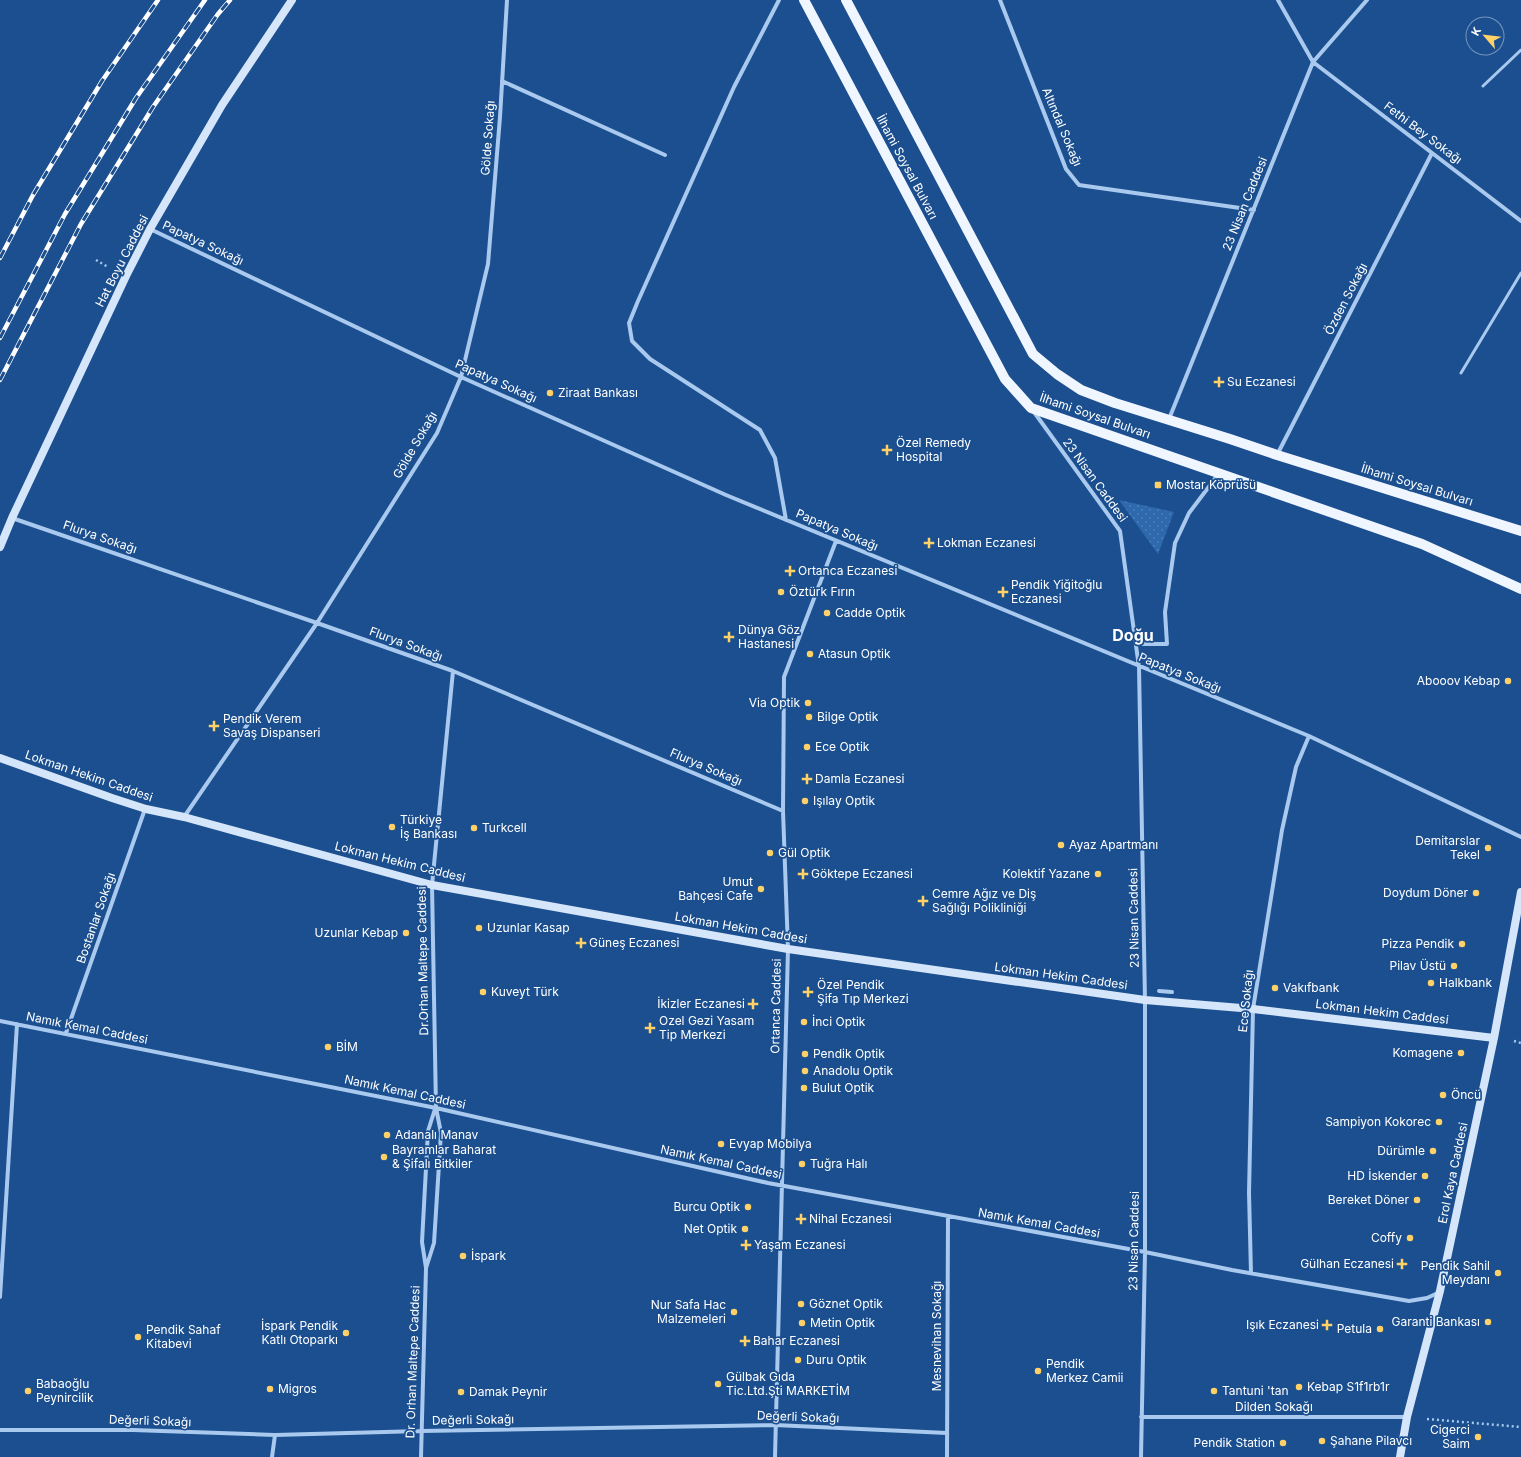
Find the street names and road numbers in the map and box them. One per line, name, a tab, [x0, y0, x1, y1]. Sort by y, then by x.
street label: Altındal Sokağı	[1039, 85, 1086, 168]
street label: Fethi Bey Sokağı	[1381, 98, 1465, 167]
street label: Gölde Sokağı	[477, 100, 498, 176]
street label: İlhami Soysal Bulvarı	[873, 112, 941, 222]
street label: 23 Nisan Caddesi	[1219, 155, 1270, 253]
street label: Hat Boyu Caddesi	[92, 212, 151, 309]
street label: Papatya Sokağı	[160, 217, 246, 268]
street label: Özden Sokağı	[1321, 260, 1370, 337]
street label: Papatya Sokağı	[453, 356, 539, 405]
street label: İlhami Soysal Bulvarı	[1038, 389, 1153, 442]
street label: Gölde Sokağı	[389, 408, 440, 481]
street label: 23 Nisan Caddesi	[1060, 435, 1131, 525]
street label: İlhami Soysal Bulvarı	[1359, 460, 1475, 509]
street label: Papatya Sokağı	[794, 505, 881, 554]
street label: Flurya Sokağı	[61, 517, 139, 556]
street label: Flurya Sokağı	[367, 623, 445, 664]
street label: Papatya Sokağı	[1137, 649, 1224, 696]
street label: Flurya Sokağı	[668, 745, 745, 789]
street label: Lokman Hekim Caddesi	[23, 747, 155, 804]
street label: Lokman Hekim Caddesi	[333, 838, 467, 885]
street label: 23 Nisan Caddesi	[1125, 868, 1142, 968]
street label: Bostanlar Sokağı	[73, 870, 118, 965]
street label: Dr.Orhan Maltepe Caddesi	[414, 886, 431, 1036]
street label: Lokman Hekim Caddesi	[674, 908, 808, 947]
street label: Ortanca Caddesi	[767, 958, 784, 1054]
street label: Lokman Hekim Caddesi	[994, 959, 1129, 992]
street label: Ece Sokağı	[1235, 969, 1256, 1033]
street label: Lokman Hekim Caddesi	[1315, 996, 1450, 1027]
street label: Namık Kemal Caddesi	[25, 1008, 149, 1047]
street label: Namık Kemal Caddesi	[343, 1071, 467, 1112]
street label: Erol Kaya Caddesi	[1434, 1121, 1471, 1225]
street label: Namık Kemal Caddesi	[659, 1141, 783, 1182]
street label: 23 Nisan Caddesi	[1125, 1191, 1142, 1291]
street label: Namık Kemal Caddesi	[977, 1204, 1101, 1241]
street label: Mesnevihan Sokağı	[929, 1281, 944, 1391]
street label: Dr. Orhan Maltepe Caddesi	[402, 1285, 423, 1439]
street label: Dilden Sokağı	[1235, 1399, 1313, 1414]
street label: Değerli Sokağı	[757, 1408, 839, 1425]
street label: Değerli Sokağı	[432, 1411, 514, 1428]
street label: Değerli Sokağı	[109, 1412, 191, 1429]

